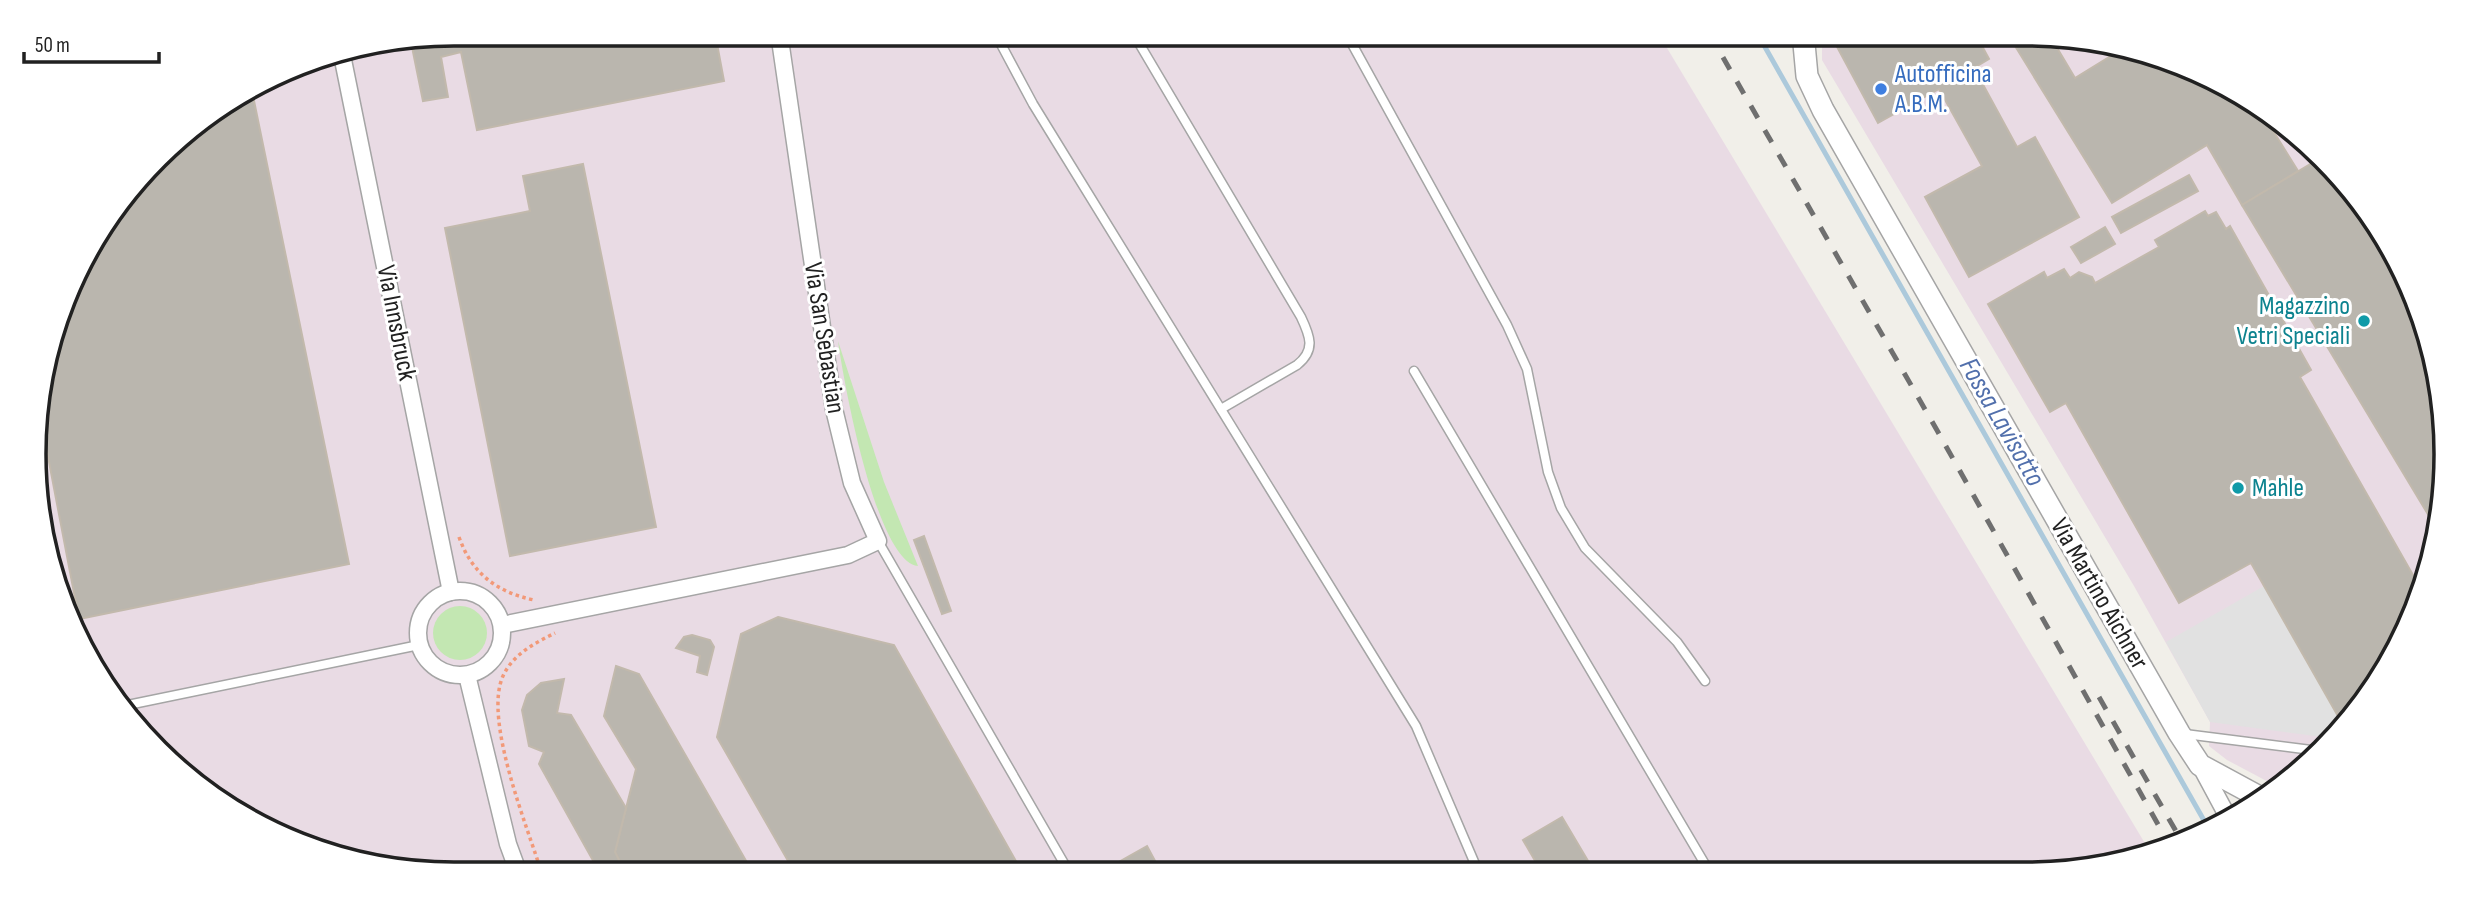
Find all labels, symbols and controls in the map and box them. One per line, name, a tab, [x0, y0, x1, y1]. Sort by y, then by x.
scale bar	[24, 21, 159, 65]
text: 50 m	[35, 33, 70, 58]
place label: Autofficina A.B.M.	[1894, 59, 1992, 120]
marker: Autofficina A.B.M.	[1873, 81, 1889, 97]
street label: Via San Sebastian	[797, 260, 851, 416]
street label: Via Innsbruck	[370, 263, 422, 383]
place label: Magazzino Vetri Speciali	[2237, 291, 2350, 352]
marker: Magazzino Vetri Speciali	[2356, 313, 2372, 329]
water label: Fossa Lavisotto	[1952, 352, 2052, 493]
place label: Mahle	[2252, 473, 2304, 504]
marker: Mahle	[2230, 480, 2246, 496]
street label: Via Martino Aichner	[2043, 513, 2155, 676]

